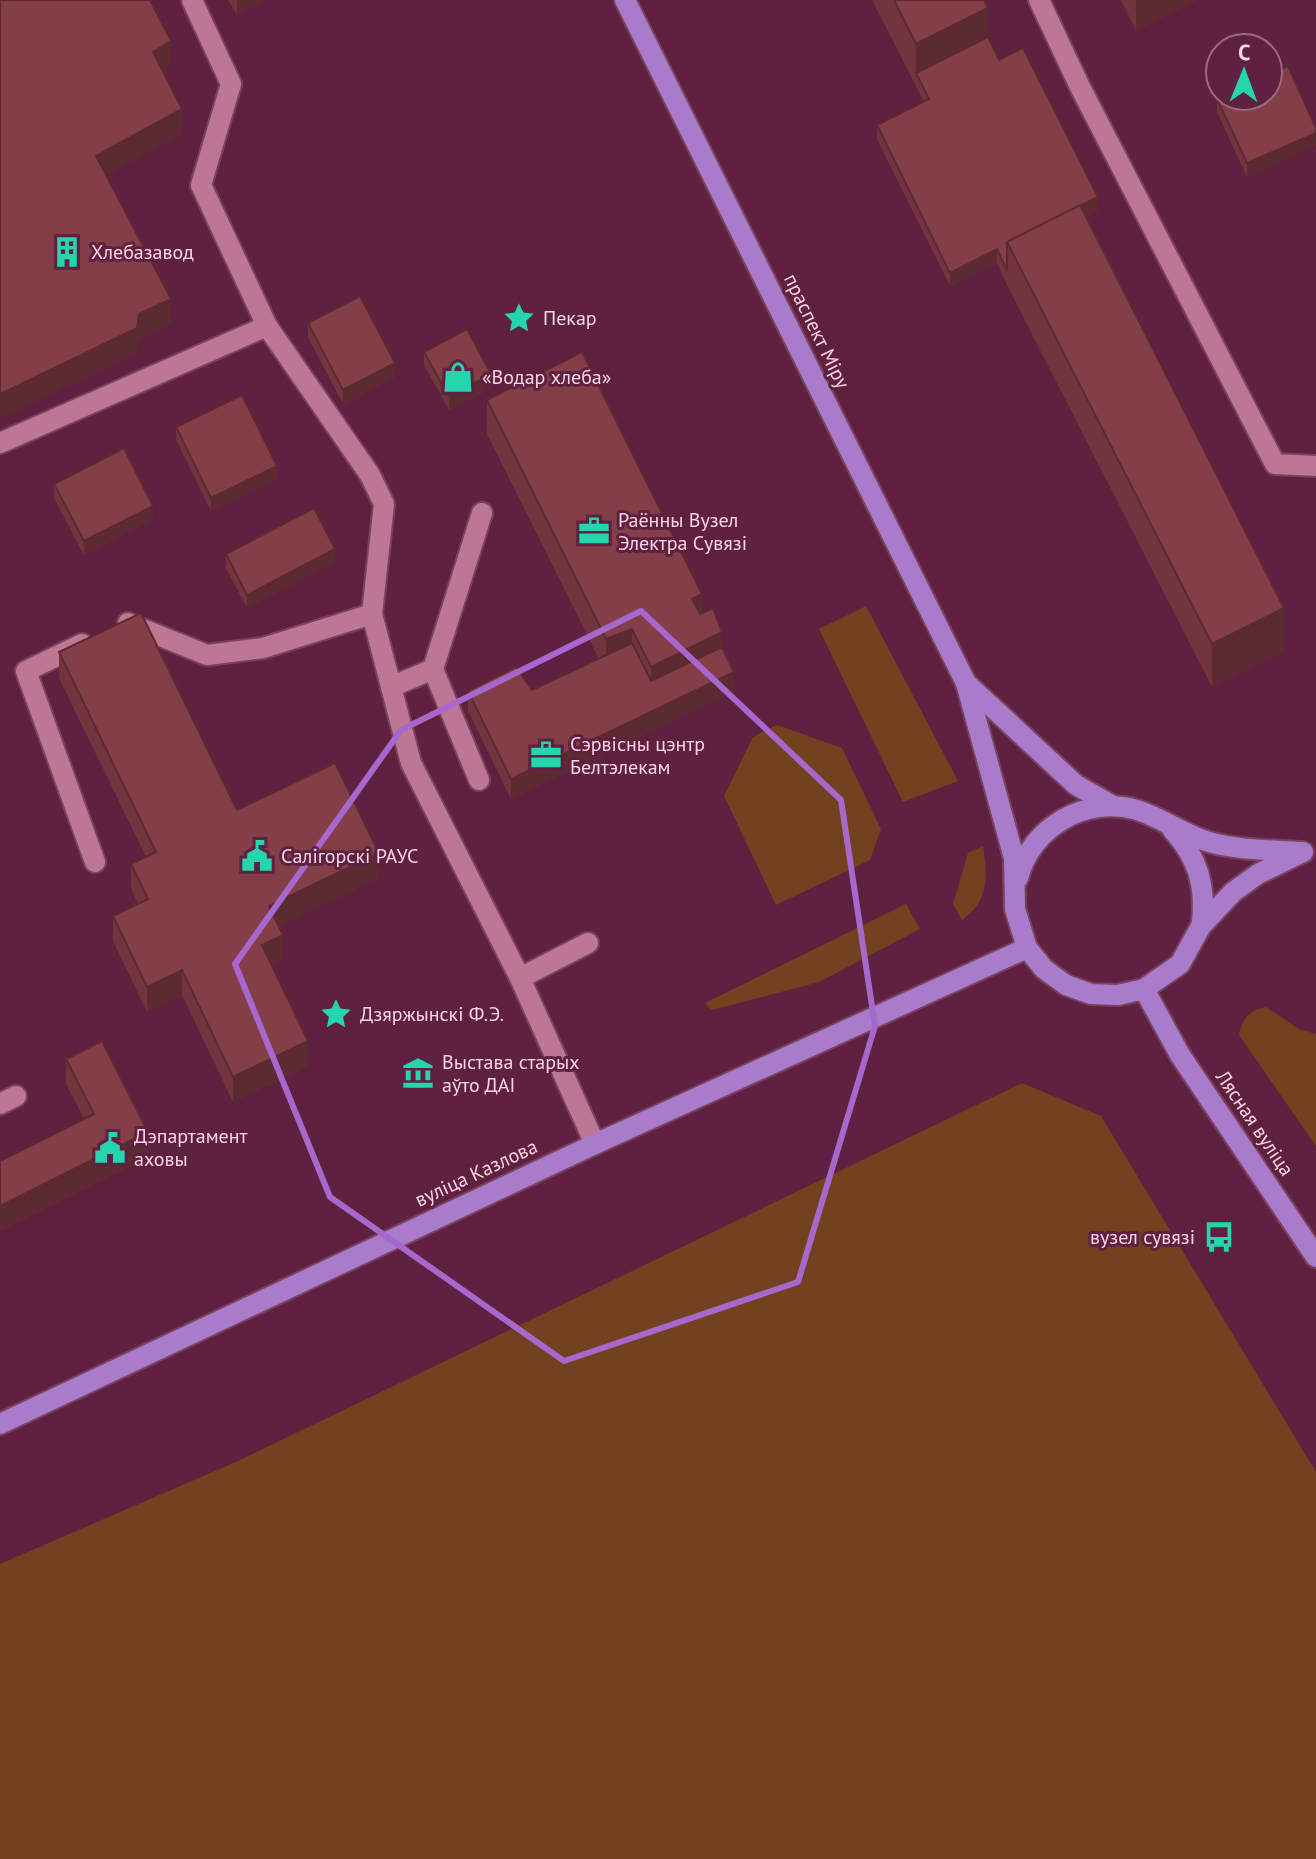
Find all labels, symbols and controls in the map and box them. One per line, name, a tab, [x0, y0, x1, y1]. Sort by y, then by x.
north arrow	[1204, 32, 1284, 112]
text: С	[1238, 38, 1251, 66]
building icon: Хлебазавод	[50, 235, 84, 269]
place label: Хлебазавод	[91, 239, 194, 265]
street label: праспект Міру	[778, 269, 856, 393]
place icon: Пекар	[502, 301, 536, 335]
place label: Пекар	[543, 305, 597, 331]
shop icon: «Водар хлеба»	[441, 360, 475, 394]
place label: «Водар хлеба»	[482, 364, 611, 390]
place label: Раённы Вузел Электра Сувязі	[618, 507, 747, 556]
office icon: Раённы Вузел Электра Сувязі	[577, 514, 611, 548]
place label: Сэрвісны цэнтр Белтэлекам	[570, 731, 705, 780]
office icon: Сэрвісны цэнтр Белтэлекам	[529, 738, 563, 772]
public building icon: Салігорскі РАУС	[240, 839, 274, 873]
place label: Салігорскі РАУС	[281, 843, 418, 869]
place icon: Дзяржынскі Ф.Э.	[319, 997, 353, 1031]
place label: Дзяржынскі Ф.Э.	[360, 1001, 504, 1027]
place label: Выстава старых аўто ДАІ	[442, 1049, 580, 1098]
museum icon: Выстава старых аўто ДАІ	[401, 1056, 435, 1090]
street label: Лясная вуліца	[1210, 1064, 1300, 1181]
place label: Дэпартамент аховы	[134, 1123, 248, 1172]
public building icon: Дэпартамент аховы	[93, 1131, 127, 1165]
street label: вуліца Казлова	[411, 1133, 541, 1213]
bus stop icon: вузел сувязі	[1202, 1220, 1236, 1254]
place label: вузел сувязі	[1090, 1224, 1195, 1250]

